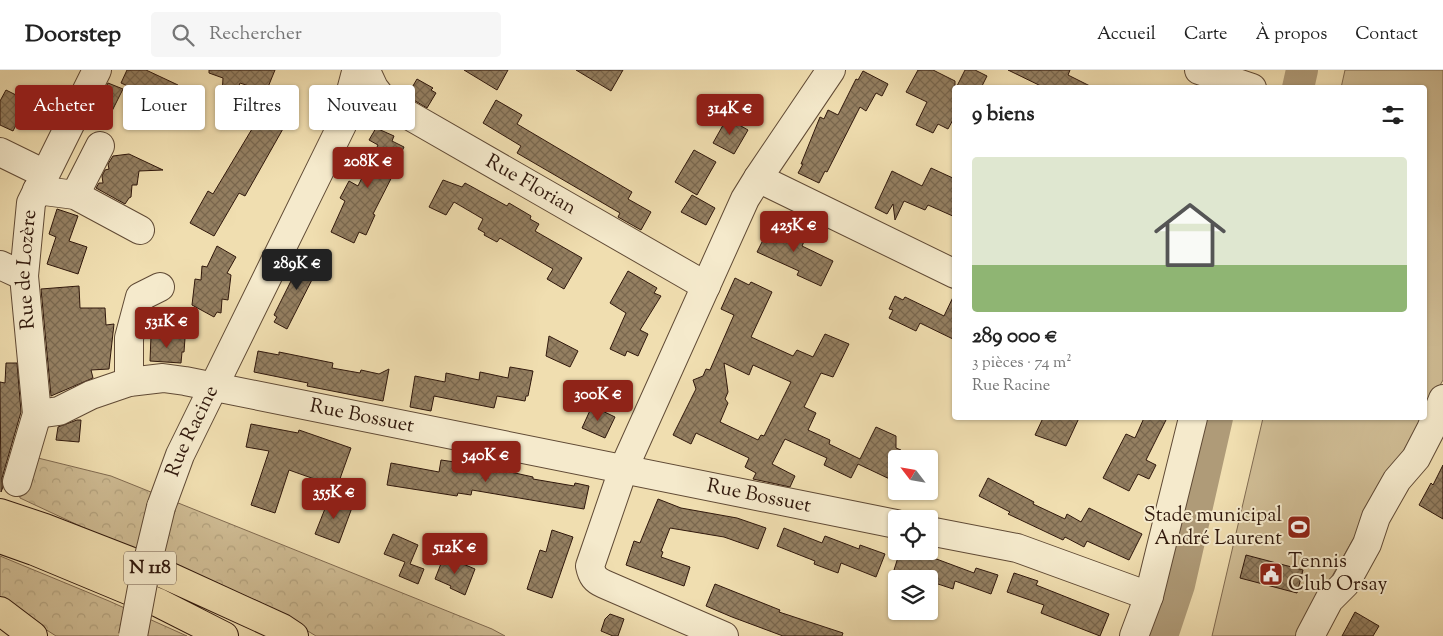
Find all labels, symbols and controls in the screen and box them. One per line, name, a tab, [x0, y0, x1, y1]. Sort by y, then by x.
search box	[151, 12, 501, 57]
text: Doorstep	[25, 18, 121, 52]
icon: search	[169, 21, 197, 49]
text: Rechercher	[209, 21, 302, 48]
text: Accueil	[1097, 22, 1156, 48]
text: Carte	[1184, 22, 1228, 48]
text: À propos	[1256, 22, 1327, 48]
text: Contact	[1355, 22, 1418, 48]
chip: Acheter	[15, 85, 113, 130]
chip: Louer	[123, 85, 205, 130]
chip: Filtres	[215, 85, 299, 130]
chip: Nouveau	[309, 85, 415, 130]
pin: 314K €	[689, 93, 771, 136]
text: 314K €	[708, 98, 752, 121]
text: 9 biens	[972, 100, 1034, 130]
icon: filters	[1379, 101, 1407, 129]
pin: 208K €	[327, 146, 409, 189]
street label: Rue Florian	[480, 148, 582, 223]
text: 208K €	[344, 151, 392, 174]
icon: home	[1145, 190, 1235, 280]
street label: Rue de Lozère	[9, 208, 45, 331]
pin: 425K €	[753, 210, 835, 253]
text: 425K €	[771, 215, 817, 238]
pin: 289K €	[256, 248, 338, 291]
text: 289K €	[273, 253, 321, 276]
pin: 531K €	[126, 306, 208, 349]
text: 531K €	[146, 311, 188, 334]
text: 289 000 €	[972, 322, 1058, 352]
text: 3 pièces · 74 m²	[972, 352, 1072, 375]
text: Rue Racine	[972, 375, 1050, 398]
pin: 300K €	[557, 380, 639, 422]
street label: Rue Racine	[159, 381, 226, 481]
text: 300K €	[574, 384, 622, 407]
street label: Rue Bossuet	[307, 392, 417, 441]
pin: 540K €	[445, 440, 527, 483]
text: 540K €	[463, 445, 509, 468]
north arrow	[888, 450, 938, 500]
map controls	[888, 450, 938, 620]
street label: Rue Bossuet	[704, 472, 814, 521]
pin: 355K €	[293, 478, 375, 520]
text: 355K €	[313, 482, 355, 505]
place label: Stade municipal André Laurent	[1144, 502, 1282, 554]
button: locate	[888, 510, 938, 560]
sports icon: Stade municipal André Laurent	[1286, 514, 1312, 540]
pin: 512K €	[414, 532, 496, 575]
text: 512K €	[433, 537, 477, 560]
place label: Tennis Club Orsay	[1288, 548, 1387, 600]
road number: N 118	[124, 552, 176, 584]
public building icon: Tennis Club Orsay	[1258, 561, 1284, 587]
button: layers	[888, 570, 938, 620]

